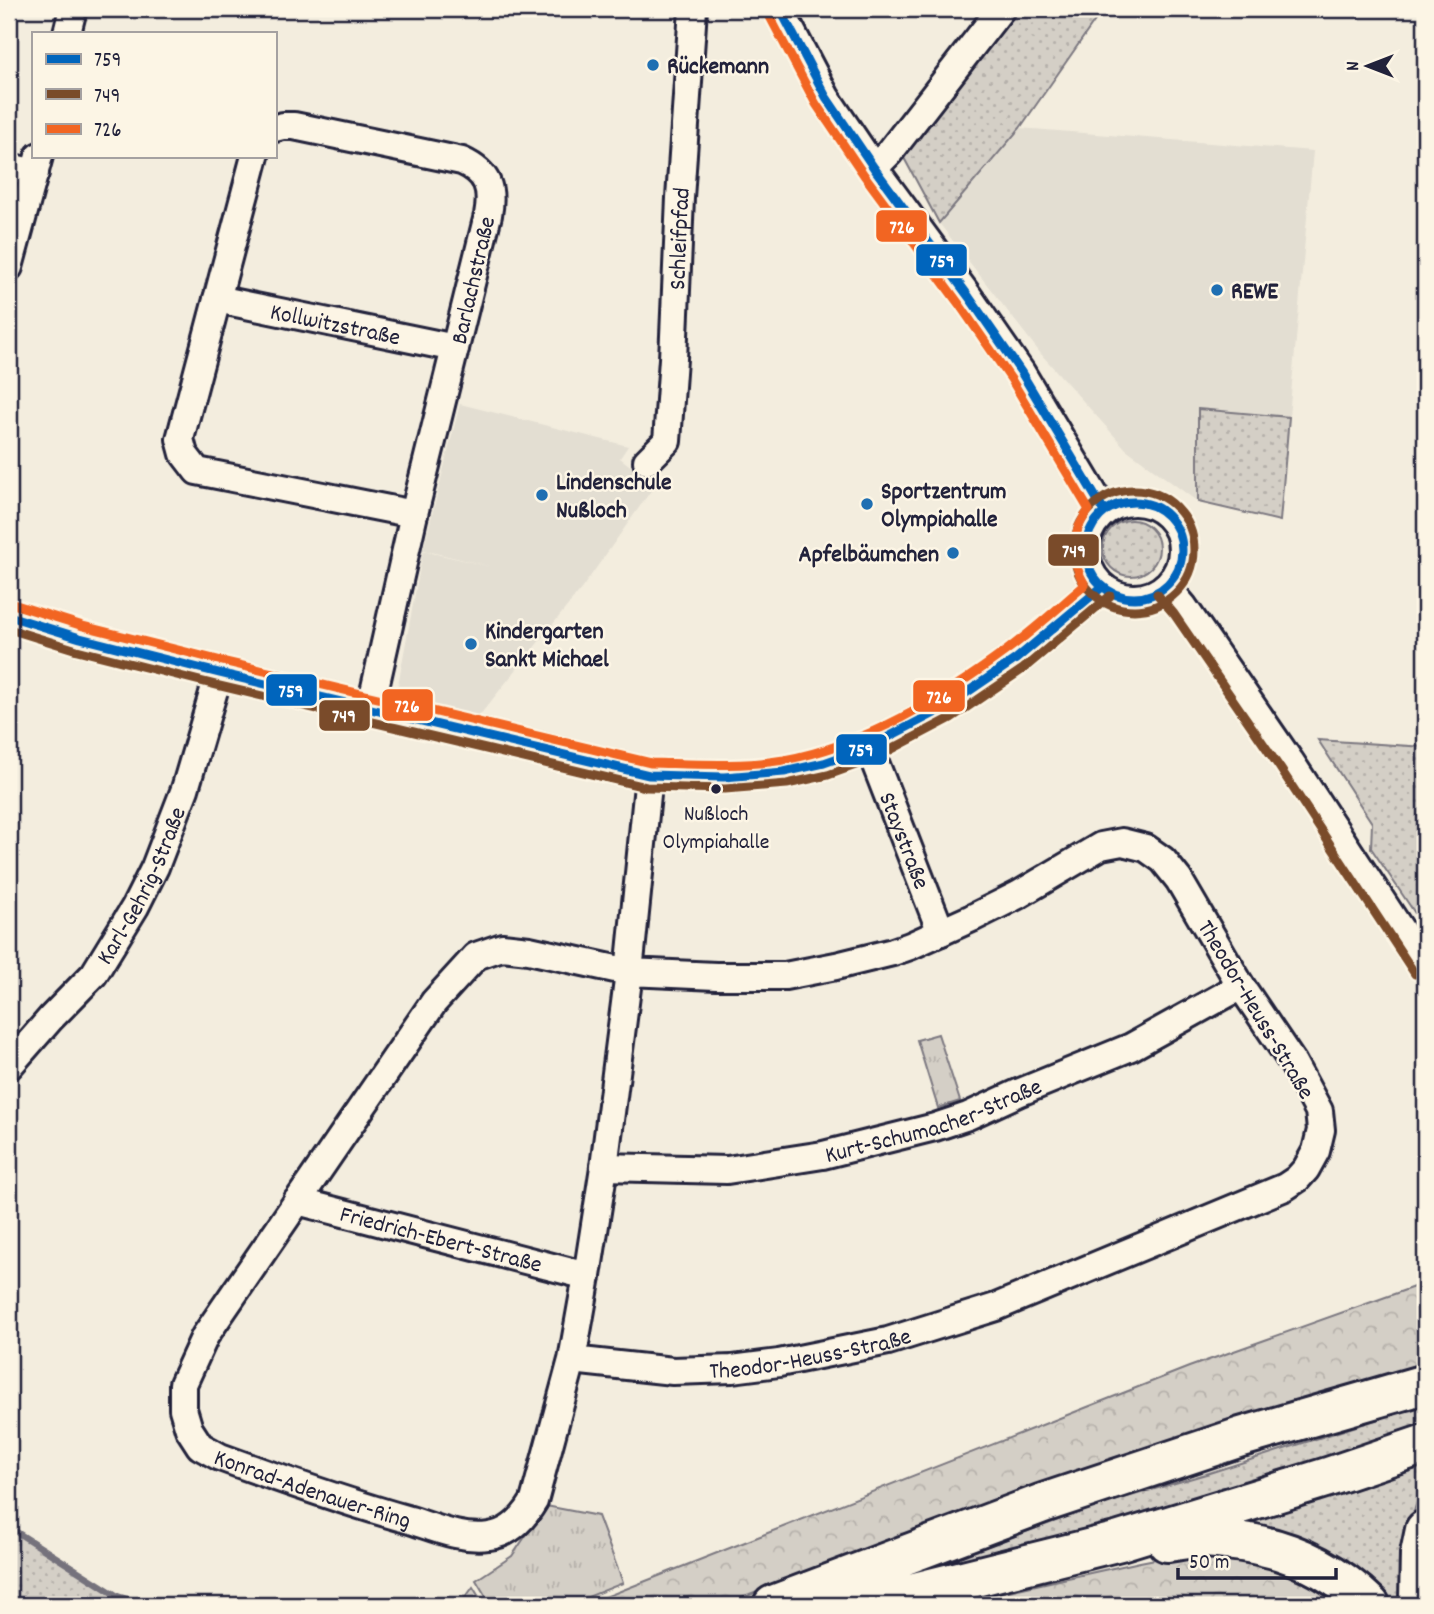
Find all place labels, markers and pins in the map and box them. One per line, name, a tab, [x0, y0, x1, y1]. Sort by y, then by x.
place label: Rückemann	[667, 51, 769, 85]
marker: Rückemann	[645, 57, 661, 73]
place label: REWE	[1231, 276, 1279, 310]
marker: REWE	[1209, 282, 1225, 298]
place label: Lindenschule Nußloch	[556, 467, 672, 529]
place label: Sportzentrum Olympiahalle	[881, 476, 1006, 538]
marker: Lindenschule Nußloch	[534, 487, 550, 503]
marker: Sportzentrum Olympiahalle	[859, 496, 875, 512]
place label: Apfelbäumchen	[799, 539, 939, 573]
marker: Apfelbäumchen	[945, 545, 961, 561]
place label: Kindergarten Sankt Michael	[485, 616, 609, 678]
marker: Kindergarten Sankt Michael	[463, 636, 479, 652]
marker: Nußloch Olympiahalle	[709, 782, 723, 796]
place label: Nußloch Olympiahalle	[663, 800, 769, 859]

